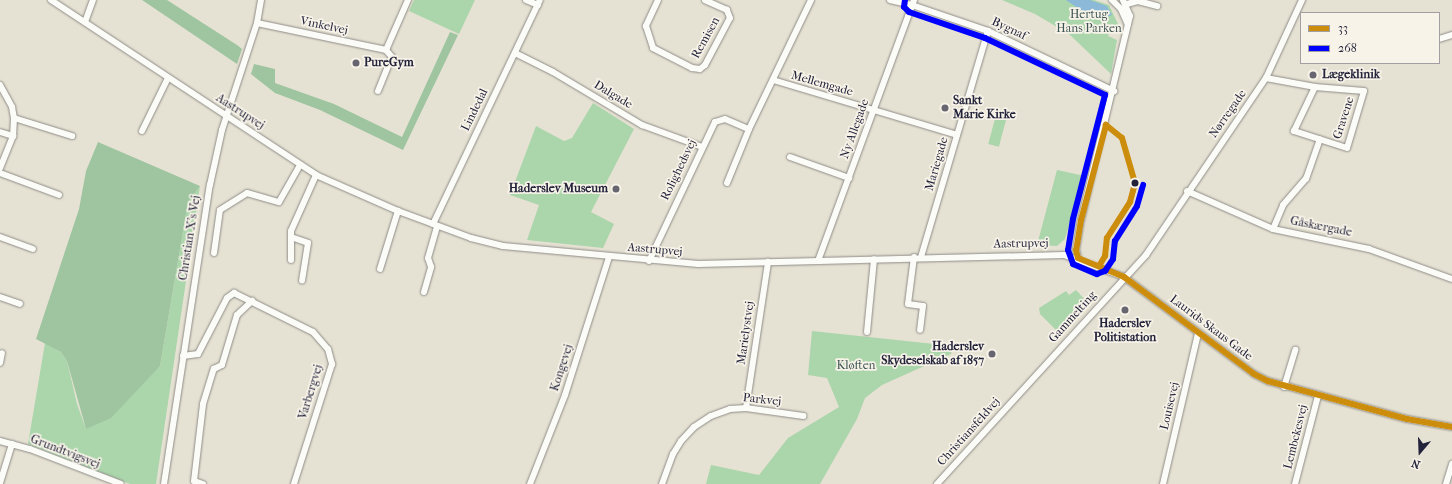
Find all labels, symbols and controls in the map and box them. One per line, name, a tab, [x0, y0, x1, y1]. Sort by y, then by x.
park label: Hertug Hans Parken	[1056, 8, 1122, 36]
legend	[1300, 12, 1440, 64]
street label: Vinkelvej	[299, 14, 349, 38]
street label: Remisen	[689, 15, 723, 61]
street label: Bygnaf	[989, 15, 1029, 43]
text: 33	[1338, 21, 1348, 35]
text: 268	[1338, 41, 1357, 55]
place label: PureGym	[364, 56, 414, 70]
marker: PureGym	[351, 58, 361, 68]
street label: Mellemgade	[789, 68, 855, 100]
place label: Lægeklinik	[1322, 68, 1380, 82]
marker: Lægeklinik	[1307, 69, 1319, 81]
street label: Dalgade	[591, 78, 635, 112]
street label: Lindedal	[459, 86, 491, 134]
street label: Nørregade	[1206, 87, 1250, 141]
street label: Aastrupvej	[213, 91, 267, 133]
place label: Sankt Marie Kirke	[953, 94, 1016, 122]
street label: Gravene	[1330, 95, 1358, 141]
street label: Ny Allegade	[838, 97, 872, 161]
marker: Sankt Marie Kirke	[940, 103, 950, 113]
street label: Mariegade	[922, 135, 952, 193]
street label: Rolighedsvej	[658, 137, 700, 203]
unlabelled marker	[1130, 178, 1140, 188]
place label: Haderslev Museum	[509, 182, 608, 196]
marker: Haderslev Museum	[611, 184, 621, 194]
street label: Christian X's Vej	[176, 195, 204, 281]
street label: Gåskærgade	[1289, 214, 1353, 240]
street label: Aastrupvej	[993, 236, 1049, 252]
street label: Aastrupvej	[627, 240, 683, 260]
street label: Gammelting	[1046, 288, 1100, 346]
street label: Laurids Skaus Gade	[1167, 292, 1255, 364]
street label: Marielystvej	[734, 300, 758, 366]
marker: Haderslev Politistation	[1120, 305, 1130, 315]
place label: Haderslev Politistation	[1094, 317, 1156, 345]
place label: Haderslev Skydeselskab af 1857	[881, 340, 984, 368]
street label: Kongevej	[548, 343, 576, 393]
marker: Haderslev Skydeselskab af 1857	[987, 349, 997, 359]
park label: Kløften	[836, 359, 876, 373]
street label: Varbergvej	[296, 363, 326, 421]
street label: Louisevej	[1158, 381, 1182, 431]
street label: Parkvej	[742, 391, 782, 409]
street label: Christiansfeldvej	[935, 395, 1003, 469]
street label: Lembckesvej	[1281, 403, 1311, 471]
street label: Grundtvigsvej	[28, 432, 102, 472]
north arrow	[1400, 432, 1440, 472]
text: N	[1410, 456, 1422, 471]

